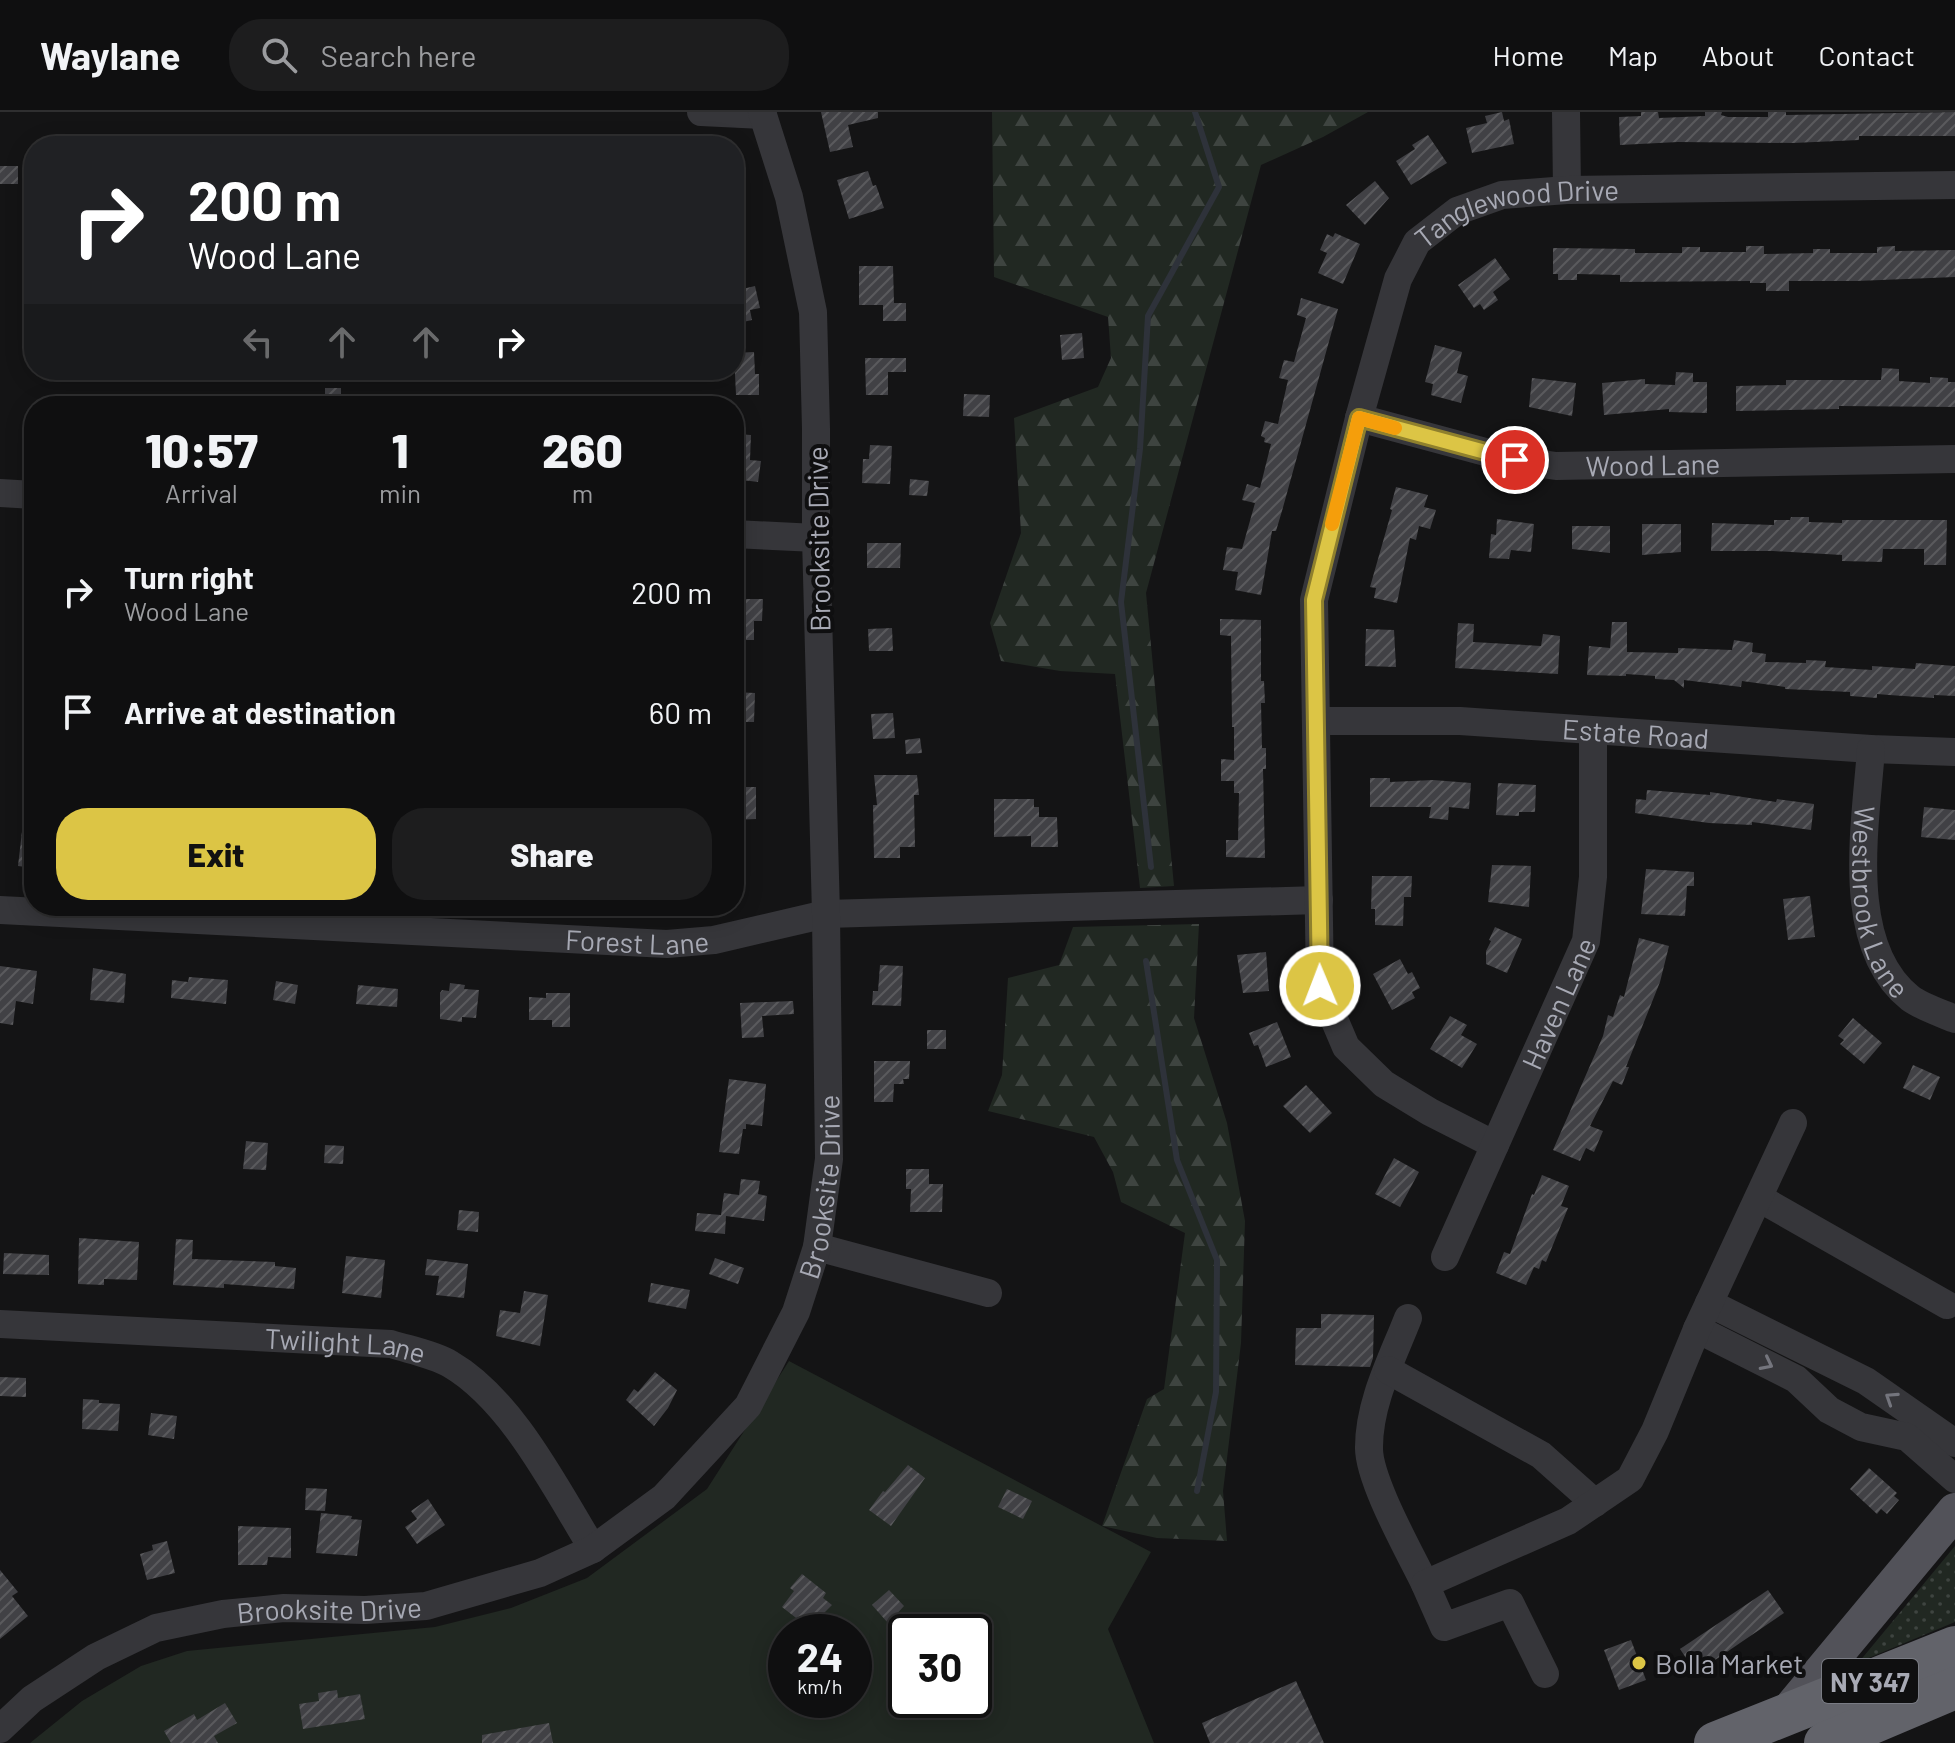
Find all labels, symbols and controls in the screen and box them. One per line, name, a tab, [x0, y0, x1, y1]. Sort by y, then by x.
search box	[229, 19, 789, 91]
text: Waylane	[40, 32, 181, 78]
icon: search	[257, 33, 301, 77]
text: Search here	[321, 37, 476, 73]
text: Home	[1493, 38, 1564, 72]
text: Map	[1608, 38, 1658, 72]
text: About	[1702, 38, 1774, 72]
text: Contact	[1818, 38, 1915, 72]
text: 200 m	[188, 165, 341, 232]
icon: right	[56, 168, 160, 272]
street label: Tanglewood Drive	[1408, 172, 1619, 255]
text: Wood Lane	[188, 233, 361, 276]
icon: left	[236, 320, 280, 364]
icon: ahead	[320, 320, 364, 364]
icon: ahead	[404, 320, 448, 364]
icon: right	[488, 320, 532, 364]
text: 10:57	[145, 420, 258, 478]
text: 1	[391, 420, 409, 478]
text: 260	[542, 420, 623, 478]
pin	[1481, 426, 1549, 494]
icon: arrive	[1493, 438, 1537, 482]
street label: Brooksite Drive	[799, 446, 837, 632]
street label: Wood Lane	[1585, 446, 1721, 482]
text: Arrival	[165, 477, 238, 508]
text: min	[379, 477, 421, 508]
text: m	[572, 477, 593, 508]
text: Turn right	[124, 559, 254, 595]
icon: right	[56, 570, 100, 614]
text: 200 m	[631, 574, 712, 610]
text: Wood Lane	[124, 595, 249, 626]
icon: arrive	[56, 690, 100, 734]
text: Arrive at destination	[124, 694, 396, 730]
text: 60 m	[649, 694, 712, 730]
street label: Estate Road	[1561, 711, 1710, 755]
street label: Westbrook Lane	[1846, 805, 1916, 1005]
button: Exit	[56, 808, 376, 900]
button: Share	[392, 808, 712, 900]
street label: Forest Lane	[564, 922, 710, 961]
street label: Haven Lane	[1514, 932, 1603, 1074]
position arrow	[1278, 944, 1362, 1028]
street label: Brooksite Drive	[791, 1094, 846, 1283]
street label: Twilight Lane	[264, 1321, 430, 1370]
one-way arrow	[1758, 1355, 1773, 1370]
one-way arrow	[1886, 1392, 1900, 1407]
street label: Brooksite Drive	[235, 1589, 423, 1630]
speed limit sign: 30	[888, 1614, 992, 1718]
text: 24	[797, 1632, 843, 1680]
place label: Bolla Market	[1655, 1646, 1804, 1680]
marker: Bolla Market	[1630, 1654, 1648, 1672]
road number: NY 347	[1822, 1659, 1918, 1703]
text: km/h	[797, 1674, 843, 1698]

